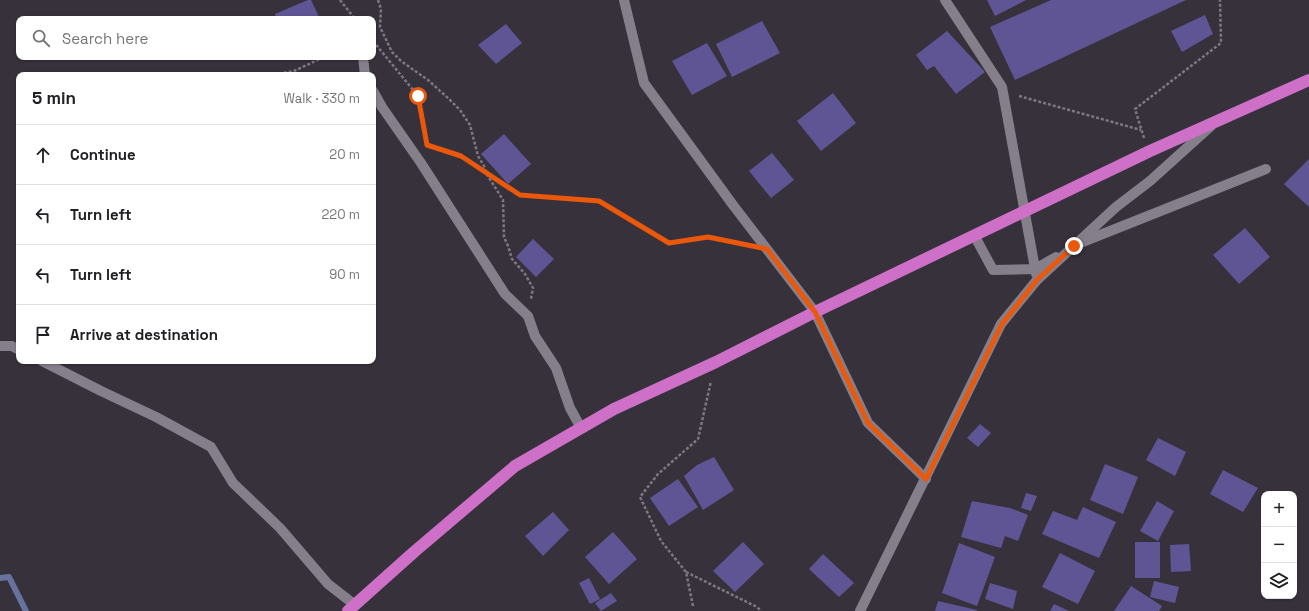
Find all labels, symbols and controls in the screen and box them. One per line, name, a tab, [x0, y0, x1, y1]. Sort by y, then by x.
search box	[16, 16, 376, 60]
icon: search	[30, 27, 52, 49]
text: Search here	[62, 29, 148, 48]
text: 5 min	[32, 87, 76, 109]
route start	[409, 87, 427, 105]
text: Walk · 330 m	[283, 90, 360, 107]
icon: ahead	[32, 144, 54, 166]
text: Continue	[70, 145, 136, 164]
text: 20 m	[329, 146, 360, 163]
icon: left	[32, 204, 54, 226]
text: Turn left	[70, 205, 132, 224]
text: 220 m	[321, 206, 360, 223]
route end	[1065, 237, 1083, 255]
icon: left	[32, 264, 54, 286]
text: Turn left	[70, 265, 132, 284]
text: 90 m	[329, 266, 360, 283]
icon: arrive	[32, 324, 54, 346]
text: Arrive at destination	[70, 325, 218, 344]
map controls	[1261, 491, 1297, 599]
button: +	[1261, 491, 1297, 527]
button: −	[1261, 527, 1297, 563]
button: layers	[1261, 563, 1297, 599]

